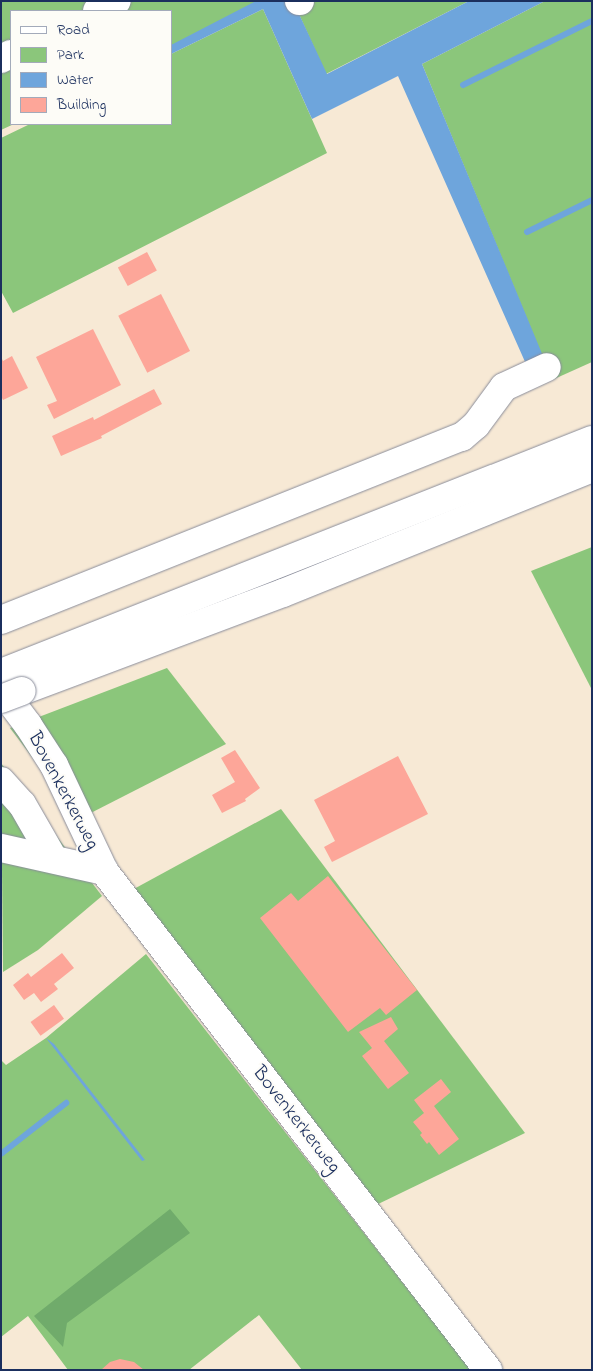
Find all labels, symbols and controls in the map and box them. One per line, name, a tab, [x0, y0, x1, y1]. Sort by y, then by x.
legend	[10, 10, 172, 125]
text: Road	[57, 19, 90, 41]
text: Park	[57, 44, 84, 66]
text: Water	[57, 69, 93, 91]
text: Building	[57, 94, 106, 116]
street label: Bovenkerkerweg	[22, 728, 104, 854]
street label: Bovenkerkerweg	[247, 1061, 345, 1179]

